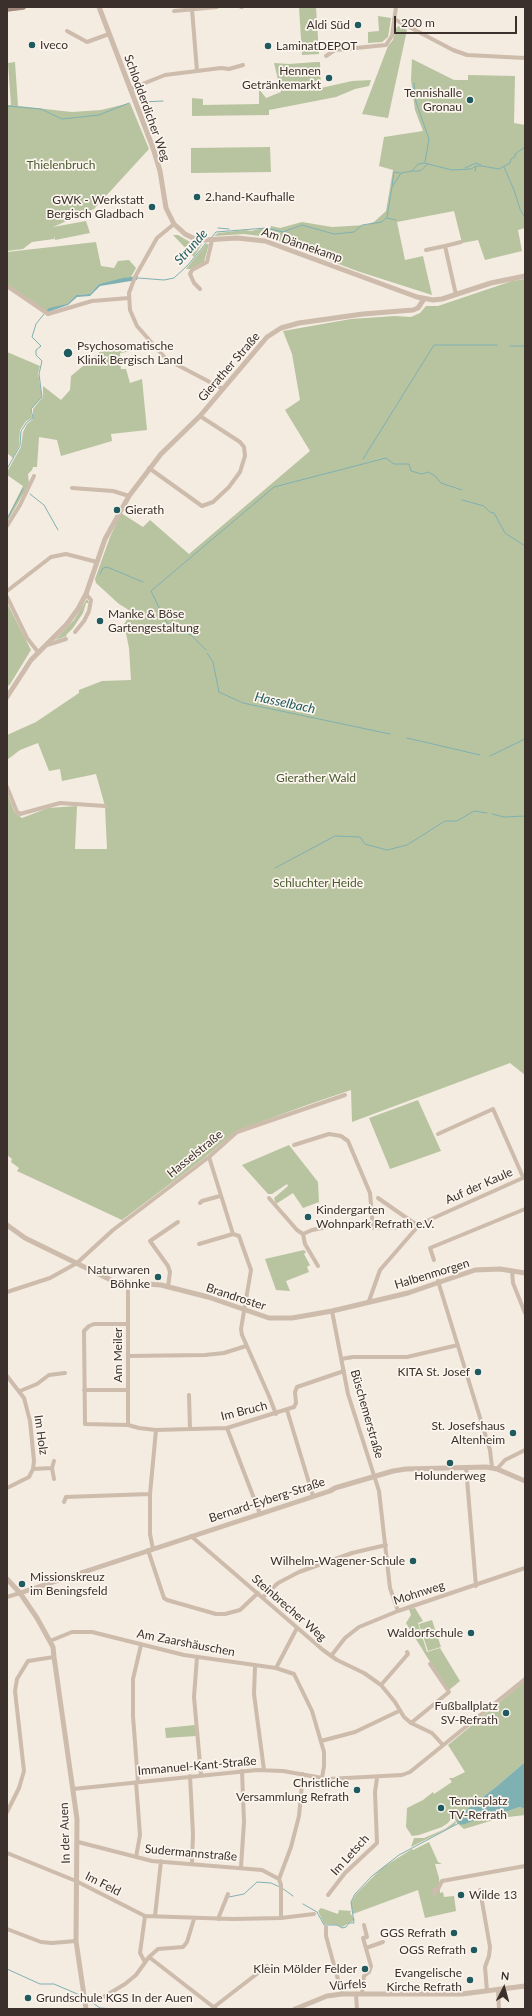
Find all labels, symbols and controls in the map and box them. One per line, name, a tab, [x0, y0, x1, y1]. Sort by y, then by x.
scale bar	[396, 8, 519, 34]
text: 200 m	[401, 15, 435, 30]
place label: Aldi Süd	[307, 18, 350, 32]
marker: Aldi Süd	[353, 20, 363, 30]
place label: Iveco	[40, 38, 68, 52]
place label: LaminatDEPOT	[276, 39, 357, 53]
marker: Iveco	[27, 40, 37, 50]
marker: LaminatDEPOT	[263, 41, 273, 51]
street label: Schlodderdicher Weg	[121, 53, 173, 163]
place label: Hennen Getränkemarkt	[242, 64, 321, 92]
marker: Hennen Getränkemarkt	[324, 73, 334, 83]
place label: Tennishalle Gronau	[404, 86, 462, 114]
marker: Tennishalle Gronau	[465, 95, 475, 105]
park label: Thielenbruch	[27, 158, 95, 172]
place label: 2.hand-Kaufhalle	[205, 190, 295, 204]
marker: 2.hand-Kaufhalle	[192, 192, 202, 202]
place label: GWK - Werkstatt Bergisch Gladbach	[47, 193, 144, 221]
marker: GWK - Werkstatt Bergisch Gladbach	[147, 202, 157, 212]
street label: Am Dännekamp	[260, 224, 344, 266]
water label: Strunde	[171, 226, 211, 268]
street label: Gierather Straße	[195, 329, 263, 405]
place label: Psychosomatische Klinik Bergisch Land	[77, 339, 183, 367]
marker: Psychosomatische Klinik Bergisch Land	[62, 347, 74, 359]
place label: Gierath	[125, 503, 164, 517]
marker: Gierath	[112, 505, 122, 515]
place label: Manke & Böse Gartengestaltung	[108, 607, 199, 635]
marker: Manke & Böse Gartengestaltung	[95, 616, 105, 626]
water label: Hasselbach	[253, 689, 317, 717]
park label: Gierather Wald	[276, 771, 356, 785]
park label: Schluchter Heide	[273, 876, 363, 890]
street label: Hasselstraße	[164, 1127, 226, 1181]
street label: Auf der Kaule	[443, 1165, 515, 1207]
place label: Kindergarten Wohnpark Refrath e.V.	[316, 1203, 434, 1231]
marker: Kindergarten Wohnpark Refrath e.V.	[303, 1212, 313, 1222]
street label: Halbenmorgen	[393, 1256, 471, 1292]
place label: Naturwaren Böhnke	[87, 1263, 150, 1291]
marker: Naturwaren Böhnke	[153, 1272, 163, 1282]
street label: Brandroster	[204, 1281, 268, 1313]
street label: Am Meiler	[111, 1328, 125, 1382]
place label: KITA St. Josef	[397, 1365, 470, 1379]
marker: KITA St. Josef	[473, 1367, 483, 1377]
street label: Büschemerstraße	[347, 1368, 387, 1460]
street label: Im Bruch	[219, 1398, 269, 1424]
street label: Im Holz	[31, 1414, 51, 1456]
place label: St. Josefshaus Altenheim	[431, 1419, 505, 1447]
marker: St. Josefshaus Altenheim	[508, 1428, 518, 1438]
marker: Holunderweg	[445, 1458, 455, 1468]
place label: Holunderweg	[414, 1469, 486, 1483]
street label: Bernard-Eyberg-Straße	[207, 1474, 327, 1526]
place label: Wilhelm-Wagener-Schule	[270, 1554, 405, 1568]
marker: Wilhelm-Wagener-Schule	[408, 1556, 418, 1566]
place label: Missionskreuz im Beningsfeld	[30, 1570, 107, 1598]
street label: Steinbrecher Weg	[249, 1572, 329, 1644]
street label: Mohnweg	[392, 1578, 446, 1608]
marker: Missionskreuz im Beningsfeld	[17, 1579, 27, 1589]
street label: Am Zaarshäuschen	[136, 1626, 236, 1660]
place label: Waldorfschule	[387, 1626, 463, 1640]
marker: Waldorfschule	[466, 1628, 476, 1638]
place label: Fußballplatz SV-Refrath	[434, 1699, 498, 1727]
marker: Fußballplatz SV-Refrath	[501, 1708, 511, 1718]
street label: Immanuel-Kant-Straße	[137, 1754, 257, 1778]
place label: Christliche Versammlung Refrath	[236, 1776, 349, 1804]
marker: Christliche Versammlung Refrath	[352, 1785, 362, 1795]
place label: Tennisplatz TV-Refrath	[449, 1794, 508, 1822]
street label: In der Auen	[57, 1802, 73, 1864]
marker: Tennisplatz TV-Refrath	[436, 1803, 446, 1813]
street label: Im Letsch	[328, 1832, 372, 1878]
street label: Sudermannstraße	[144, 1842, 238, 1864]
street label: Im Feld	[83, 1869, 123, 1899]
place label: Wilde 13	[469, 1888, 517, 1902]
marker: Wilde 13	[456, 1890, 466, 1900]
place label: GGS Refrath	[380, 1926, 446, 1940]
marker: GGS Refrath	[449, 1928, 459, 1938]
place label: OGS Refrath	[399, 1943, 466, 1957]
marker: OGS Refrath	[469, 1945, 479, 1955]
place label: Klein Mölder Felder	[253, 1962, 357, 1976]
marker: Klein Mölder Felder	[360, 1964, 370, 1974]
place label: Evangelische Kirche Refrath	[386, 1966, 462, 1994]
north arrow	[484, 1968, 524, 2008]
text: N	[500, 1969, 510, 1982]
marker: Evangelische Kirche Refrath	[465, 1975, 475, 1985]
street label: Vürfels	[329, 1977, 367, 1993]
place label: Grundschule KGS In der Auen	[36, 1991, 193, 2005]
marker: Grundschule KGS In der Auen	[23, 1993, 33, 2003]

